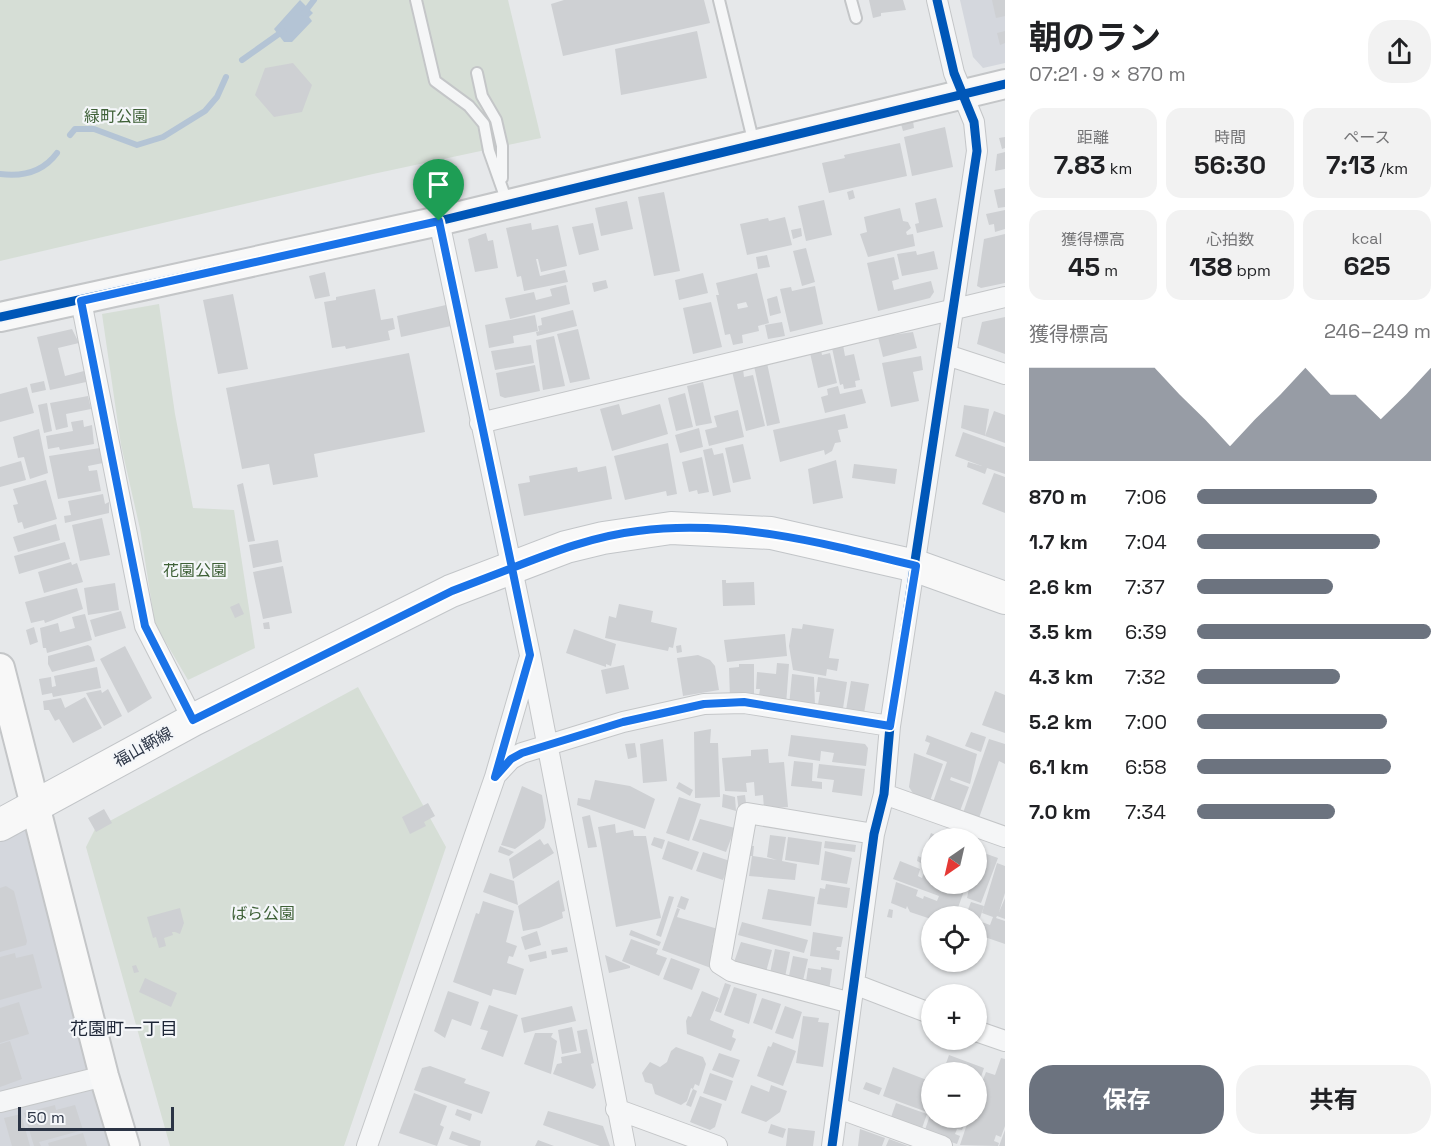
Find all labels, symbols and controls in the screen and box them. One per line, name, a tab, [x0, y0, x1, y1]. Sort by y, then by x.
text: 朝のラン	[1029, 17, 1161, 59]
button: share	[1368, 20, 1431, 83]
text: 07:21 · 9 × 870 m	[1029, 61, 1186, 87]
park label: 緑町公園	[84, 106, 148, 127]
text: 距離	[1077, 127, 1109, 148]
text: 時間	[1214, 127, 1246, 148]
text: ペース	[1343, 127, 1391, 148]
text: 7.83	[1054, 148, 1106, 182]
text: 56:30	[1194, 148, 1266, 182]
text: 7:13	[1326, 148, 1376, 182]
text: km	[1106, 158, 1132, 179]
text: /km	[1376, 158, 1408, 179]
pin	[413, 159, 464, 221]
icon: arrive	[422, 168, 455, 201]
text: kcal	[1352, 228, 1382, 249]
text: 獲得標高	[1061, 229, 1125, 250]
text: 心拍数	[1206, 229, 1254, 250]
text: 625	[1343, 249, 1391, 283]
text: 45	[1068, 250, 1100, 284]
text: 138	[1189, 250, 1232, 284]
text: m	[1100, 260, 1118, 281]
text: bpm	[1232, 260, 1271, 281]
text: 246–249 m	[1324, 318, 1431, 344]
text: 獲得標高	[1029, 321, 1109, 347]
text: 870 m	[1029, 484, 1087, 510]
text: 7:06	[1125, 484, 1166, 510]
text: 1.7 km	[1029, 529, 1088, 555]
text: 7:04	[1125, 529, 1167, 555]
park label: 花園公園	[163, 560, 227, 581]
text: 2.6 km	[1029, 574, 1092, 600]
text: 7:37	[1125, 574, 1165, 600]
text: 3.5 km	[1029, 619, 1093, 645]
text: 6:39	[1125, 619, 1167, 645]
text: 4.3 km	[1029, 664, 1093, 690]
text: 7:32	[1125, 664, 1165, 690]
text: 5.2 km	[1029, 709, 1092, 735]
text: 7:00	[1125, 709, 1167, 735]
street label: 福山鞆線	[110, 722, 176, 772]
text: 6.1 km	[1029, 754, 1089, 780]
text: 6:58	[1125, 754, 1167, 780]
text: 7.0 km	[1029, 799, 1091, 825]
text: 7:34	[1125, 799, 1166, 825]
north arrow	[921, 828, 987, 894]
map controls	[921, 828, 987, 1128]
park label: ばら公園	[231, 903, 295, 924]
button: locate	[921, 906, 987, 972]
button: +	[921, 984, 987, 1050]
district label: 花園町一丁目	[70, 1017, 178, 1040]
button: −	[921, 1062, 987, 1128]
button: 保存	[1029, 1065, 1224, 1134]
button: 共有	[1236, 1065, 1431, 1134]
scale bar	[18, 1104, 174, 1132]
text: 50 m	[27, 1107, 65, 1128]

